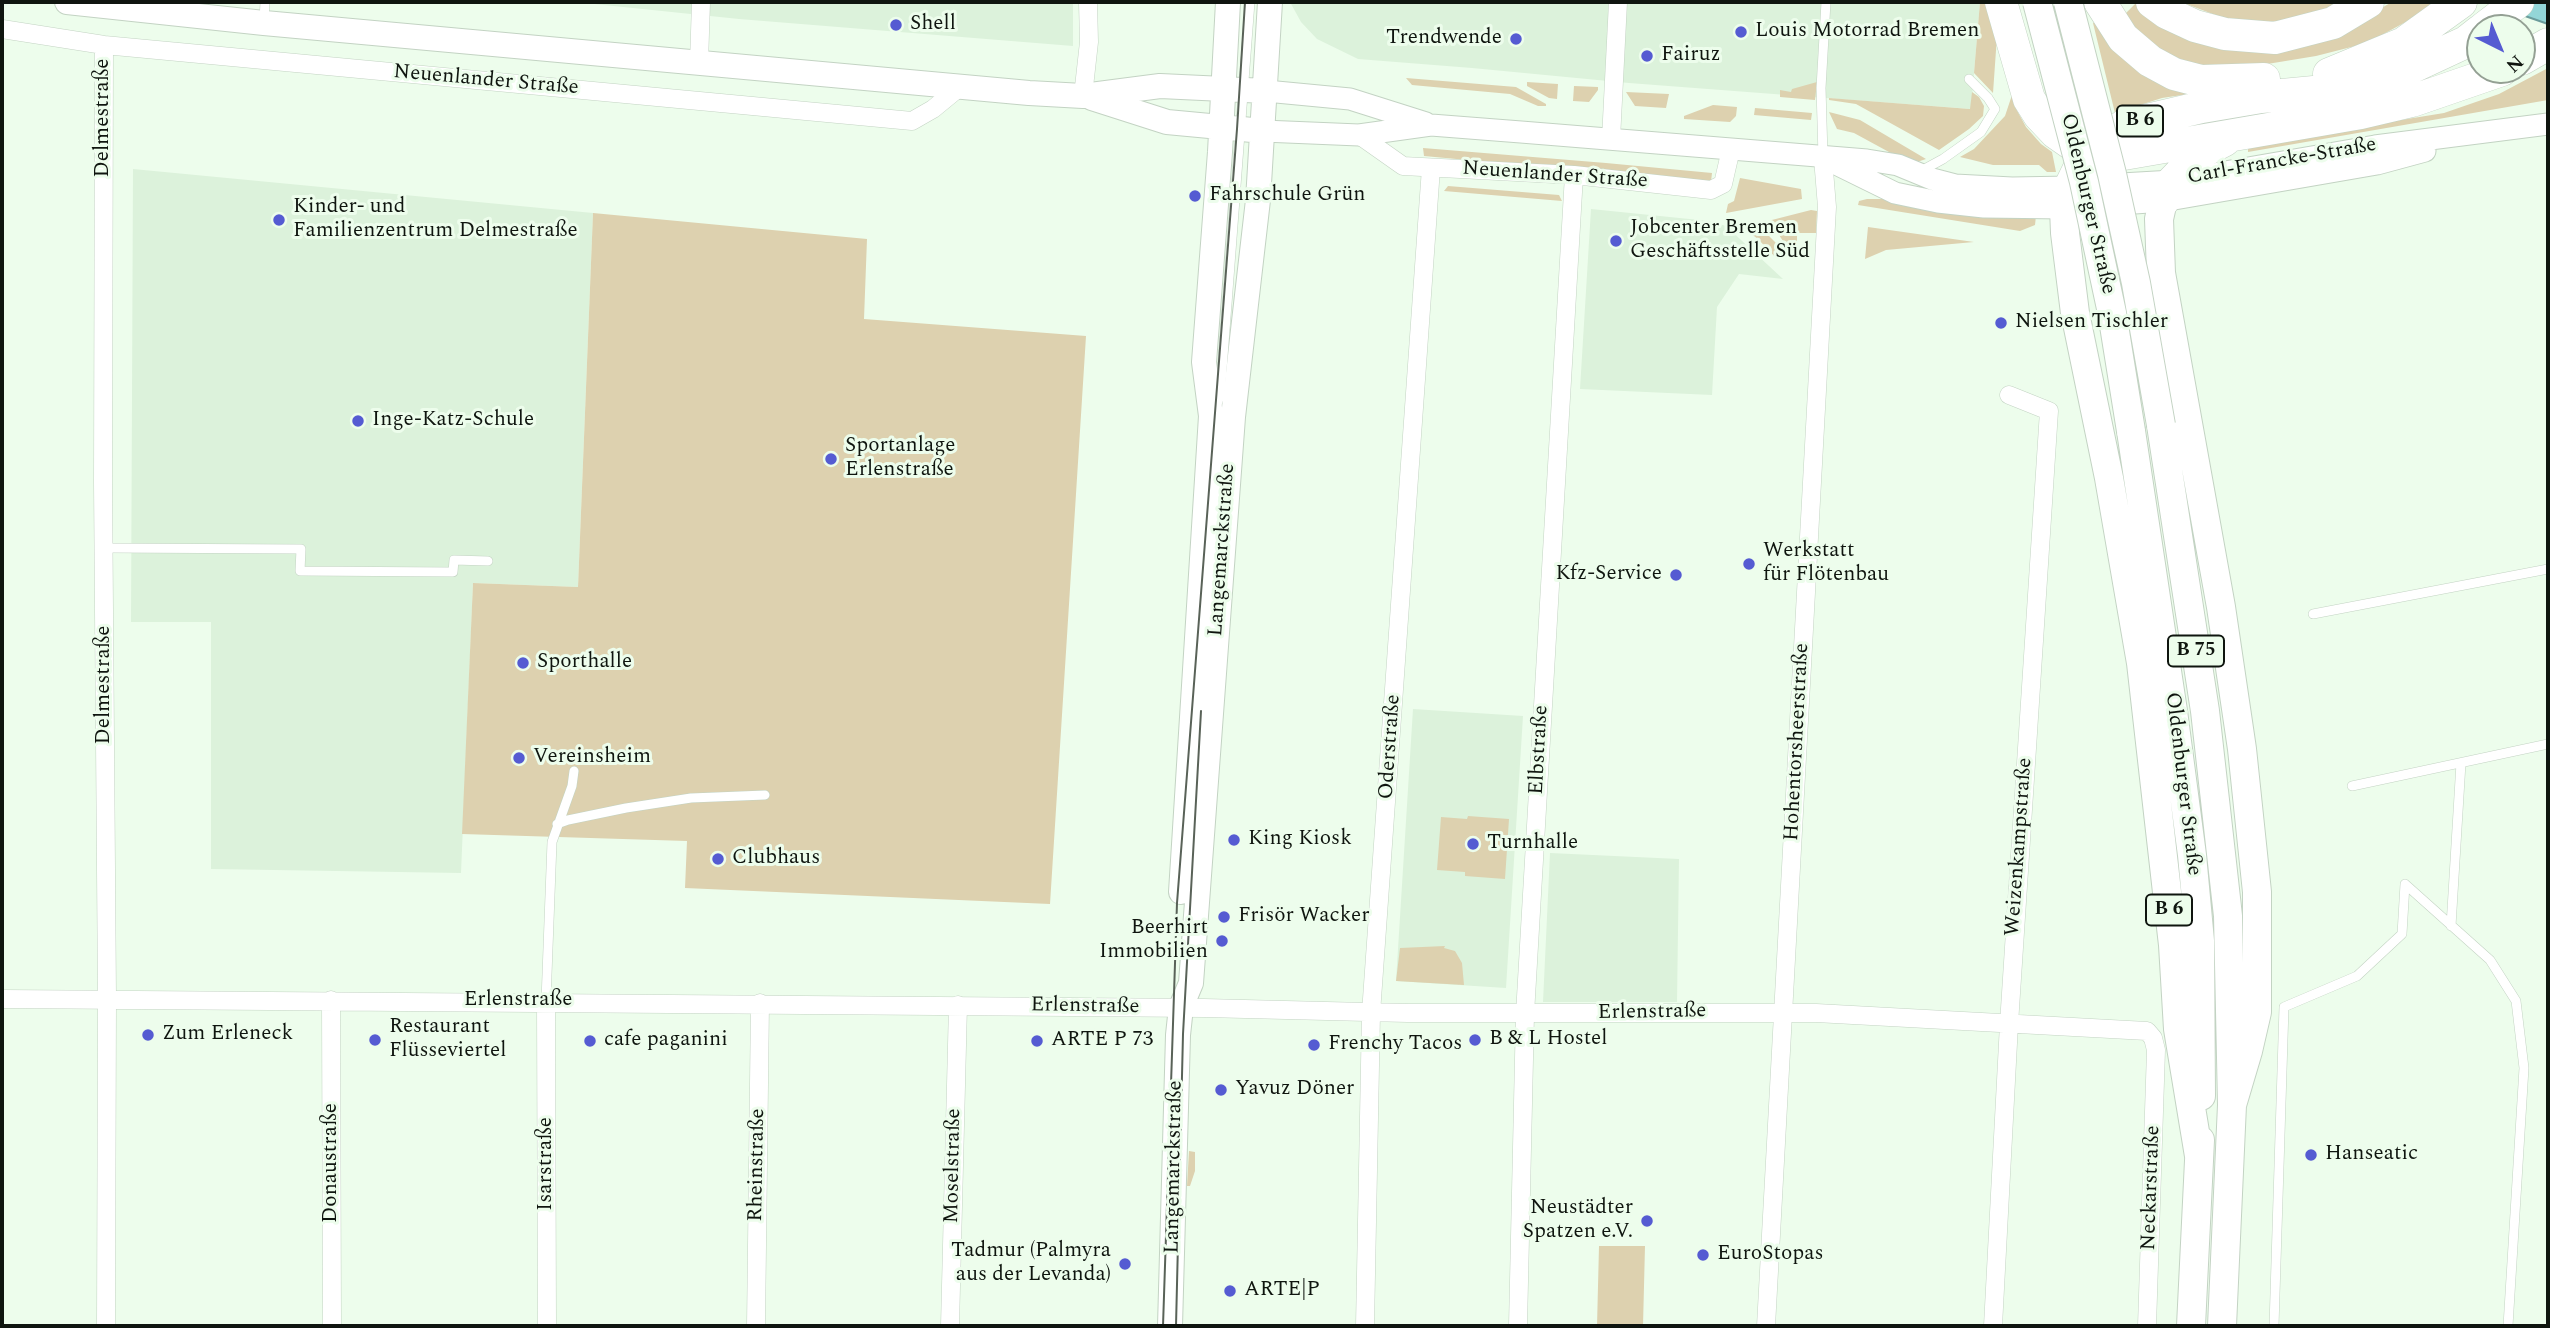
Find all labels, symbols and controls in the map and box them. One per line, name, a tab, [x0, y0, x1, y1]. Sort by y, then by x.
place label: Shell	[910, 12, 956, 38]
north arrow	[2466, 14, 2536, 84]
marker: Shell	[888, 17, 904, 33]
place label: Louis Motorrad Bremen	[1755, 19, 1979, 45]
marker: Louis Motorrad Bremen	[1733, 24, 1749, 40]
place label: Trendwende	[1386, 26, 1502, 52]
marker: Trendwende	[1508, 31, 1524, 47]
place label: Fairuz	[1661, 43, 1721, 69]
text: N	[2499, 47, 2530, 79]
marker: Fairuz	[1639, 48, 1655, 64]
street label: Delmestraße	[91, 59, 117, 177]
street label: Neuenlander Straße	[392, 60, 580, 102]
road number: B 6	[2117, 105, 2163, 136]
street label: Oldenburger Straße	[2054, 111, 2120, 297]
street label: Carl-Francke-Straße	[2186, 133, 2378, 191]
street label: Neuenlander Straße	[1461, 157, 1649, 195]
place label: Fahrschule Grün	[1209, 183, 1365, 209]
marker: Fahrschule Grün	[1187, 188, 1203, 204]
place label: Kinder- und Familienzentrum Delmestraße	[293, 195, 578, 245]
marker: Kinder- und Familienzentrum Delmestraße	[271, 212, 287, 228]
place label: Jobcenter Bremen Geschäftsstelle Süd	[1630, 216, 1810, 266]
marker: Jobcenter Bremen Geschäftsstelle Süd	[1608, 233, 1624, 249]
place label: Nielsen Tischler	[2015, 310, 2168, 336]
marker: Nielsen Tischler	[1993, 315, 2009, 331]
place label: Inge-Katz-Schule	[372, 408, 534, 434]
marker: Inge-Katz-Schule	[350, 413, 366, 429]
place label: Sportanlage Erlenstraße	[845, 434, 956, 484]
marker: Sportanlage Erlenstraße	[823, 451, 839, 467]
street label: Langemarckstraße	[1204, 463, 1242, 637]
place label: Werkstatt für Flötenbau	[1763, 539, 1889, 589]
marker: Werkstatt für Flötenbau	[1741, 556, 1757, 572]
place label: Kfz-Service	[1555, 562, 1662, 588]
marker: Kfz-Service	[1668, 567, 1684, 583]
street label: Delmestraße	[92, 626, 118, 744]
road number: B 75	[2168, 636, 2224, 666]
street label: Hohentorsheerstraße	[1780, 642, 1816, 842]
place label: Sporthalle	[537, 650, 632, 676]
marker: Sporthalle	[515, 655, 531, 671]
street label: Oldenburger Straße	[2158, 691, 2206, 877]
street label: Oderstraße	[1375, 694, 1407, 800]
street label: Elbstraße	[1525, 705, 1555, 795]
place label: Vereinsheim	[533, 745, 651, 771]
marker: Vereinsheim	[511, 750, 527, 766]
street label: Weizenkampstraße	[2001, 757, 2039, 937]
place label: King Kiosk	[1248, 827, 1352, 853]
place label: Turnhalle	[1487, 831, 1578, 857]
marker: King Kiosk	[1226, 832, 1242, 848]
marker: Turnhalle	[1465, 836, 1481, 852]
place label: Clubhaus	[732, 846, 820, 872]
marker: Clubhaus	[710, 851, 726, 867]
road number: B 6	[2146, 894, 2192, 926]
place label: Frisör Wacker	[1238, 904, 1369, 930]
marker: Frisör Wacker	[1216, 909, 1232, 925]
place label: Beerhirt Immobilien	[1099, 916, 1208, 966]
marker: Beerhirt Immobilien	[1214, 933, 1230, 949]
street label: Erlenstraße	[464, 988, 572, 1014]
street label: Erlenstraße	[1030, 993, 1140, 1021]
street label: Erlenstraße	[1597, 999, 1707, 1027]
place label: Restaurant Flüsseviertel	[389, 1015, 506, 1065]
place label: Zum Erleneck	[162, 1022, 293, 1048]
marker: Zum Erleneck	[140, 1027, 156, 1043]
place label: B & L Hostel	[1489, 1027, 1607, 1053]
place label: cafe paganini	[604, 1028, 728, 1054]
place label: ARTE P 73	[1051, 1028, 1153, 1054]
marker: Restaurant Flüsseviertel	[367, 1032, 383, 1048]
place label: Frenchy Tacos	[1328, 1032, 1462, 1058]
marker: B & L Hostel	[1467, 1032, 1483, 1048]
marker: cafe paganini	[582, 1033, 598, 1049]
marker: ARTE P 73	[1029, 1033, 1045, 1049]
marker: Frenchy Tacos	[1306, 1037, 1322, 1053]
place label: Yavuz Döner	[1235, 1077, 1354, 1103]
street label: Langemarckstraße	[1161, 1080, 1189, 1254]
marker: Yavuz Döner	[1213, 1082, 1229, 1098]
street label: Donaustraße	[319, 1103, 345, 1223]
street label: Rheinstraße	[744, 1108, 772, 1222]
street label: Moselstraße	[940, 1108, 968, 1224]
street label: Isarstraße	[534, 1117, 560, 1211]
street label: Neckarstraße	[2137, 1125, 2167, 1251]
place label: Hanseatic	[2325, 1142, 2418, 1168]
marker: Hanseatic	[2303, 1147, 2319, 1163]
place label: Neustädter Spatzen e.V.	[1523, 1196, 1633, 1246]
marker: Neustädter Spatzen e.V.	[1639, 1213, 1655, 1229]
place label: Tadmur (Palmyra aus der Levanda)	[951, 1239, 1111, 1289]
place label: EuroStopas	[1717, 1242, 1824, 1268]
marker: EuroStopas	[1695, 1247, 1711, 1263]
marker: Tadmur (Palmyra aus der Levanda)	[1117, 1256, 1133, 1272]
place label: ARTE|P	[1244, 1278, 1320, 1304]
marker: ARTE|P	[1222, 1283, 1238, 1299]

